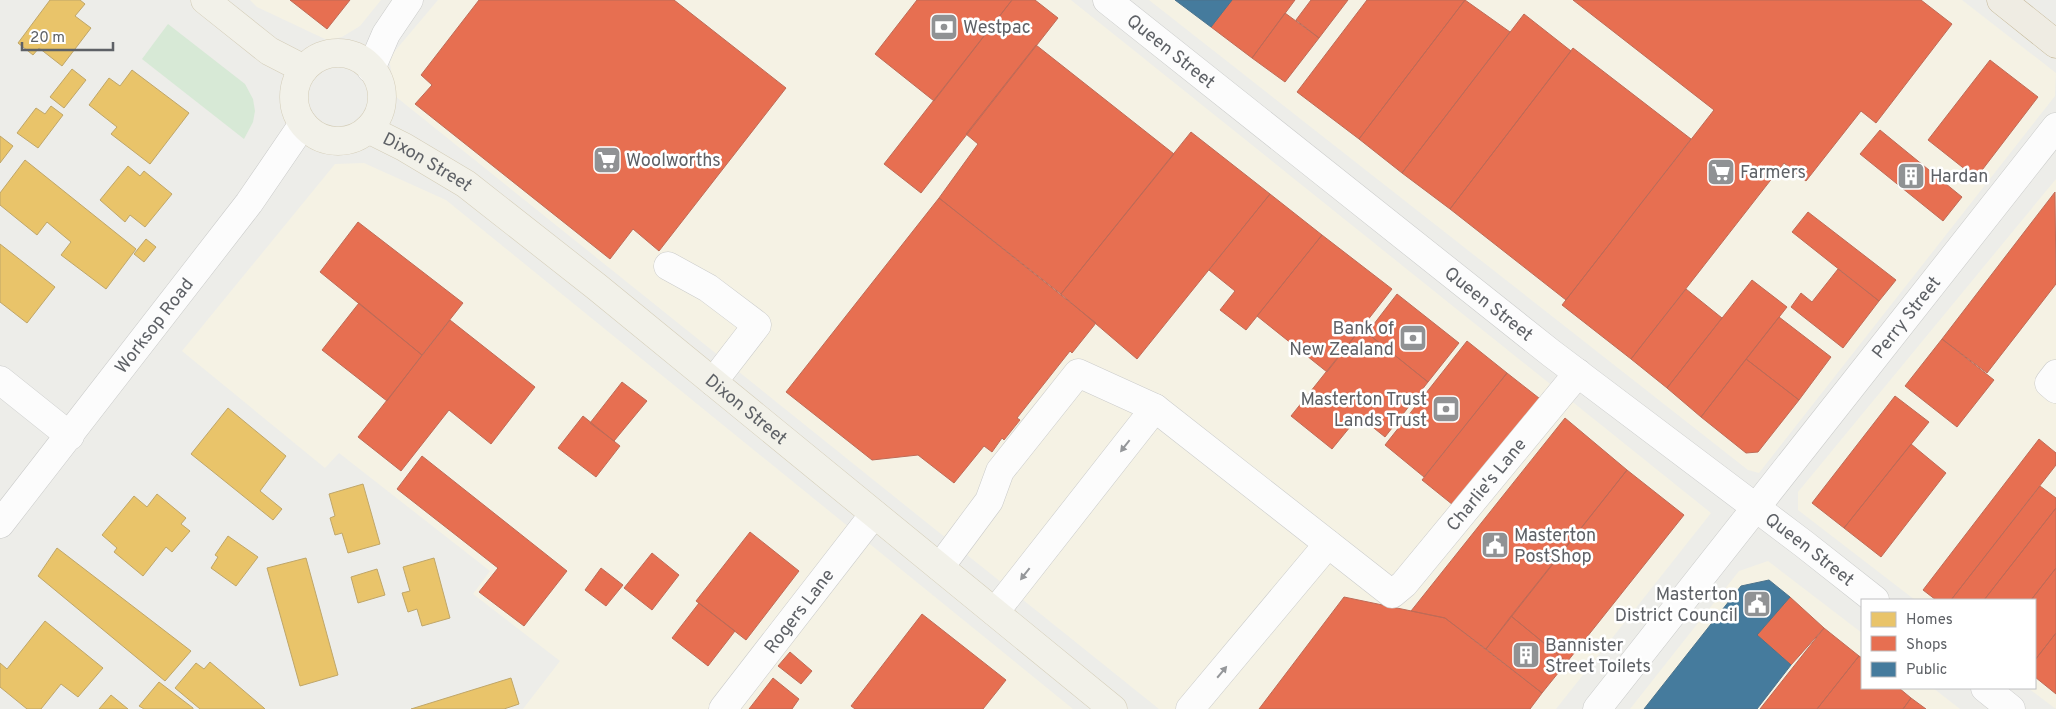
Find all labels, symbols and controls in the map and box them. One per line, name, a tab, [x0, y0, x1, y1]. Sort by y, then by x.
street label: Queen Street	[1121, 10, 1219, 95]
bank icon: Westpac	[929, 12, 959, 42]
place label: Westpac	[963, 17, 1031, 40]
scale bar	[22, 20, 114, 52]
text: 20 m	[30, 29, 65, 48]
street label: Dixon Street	[378, 128, 476, 198]
supermarket icon: Woolworths	[592, 145, 622, 175]
place label: Woolworths	[626, 150, 721, 173]
supermarket icon: Farmers	[1706, 157, 1736, 187]
building icon: Hardan	[1896, 161, 1926, 191]
place label: Farmers	[1740, 162, 1806, 185]
place label: Hardan	[1930, 166, 1988, 189]
street label: Queen Street	[1439, 263, 1537, 347]
street label: Perry Street	[1868, 272, 1947, 364]
street label: Worksop Road	[111, 274, 199, 379]
place label: Bank of New Zealand	[1289, 318, 1394, 362]
bank icon: Bank of New Zealand	[1398, 323, 1428, 353]
street label: Dixon Street	[700, 370, 791, 451]
place label: Masterton Trust Lands Trust	[1300, 389, 1427, 433]
bank icon: Masterton Trust Lands Trust	[1431, 394, 1461, 424]
street label: Charlie's Lane	[1442, 434, 1532, 537]
one-way arrow	[1119, 439, 1130, 452]
street label: Queen Street	[1760, 508, 1858, 592]
place label: Masterton PostShop	[1514, 525, 1596, 569]
public building icon: Masterton PostShop	[1480, 530, 1510, 560]
street label: Rogers Lane	[760, 565, 840, 659]
one-way arrow	[1019, 567, 1030, 580]
place label: Masterton District Council	[1615, 584, 1738, 628]
public building icon: Masterton District Council	[1742, 589, 1772, 619]
legend	[1861, 599, 2036, 689]
text: Homes	[1906, 611, 1953, 630]
place label: Bannister Street Toilets	[1545, 635, 1651, 679]
text: Shops	[1906, 636, 1947, 655]
building icon: Bannister Street Toilets	[1511, 640, 1541, 670]
text: Public	[1906, 661, 1947, 680]
one-way arrow	[1216, 665, 1227, 678]

